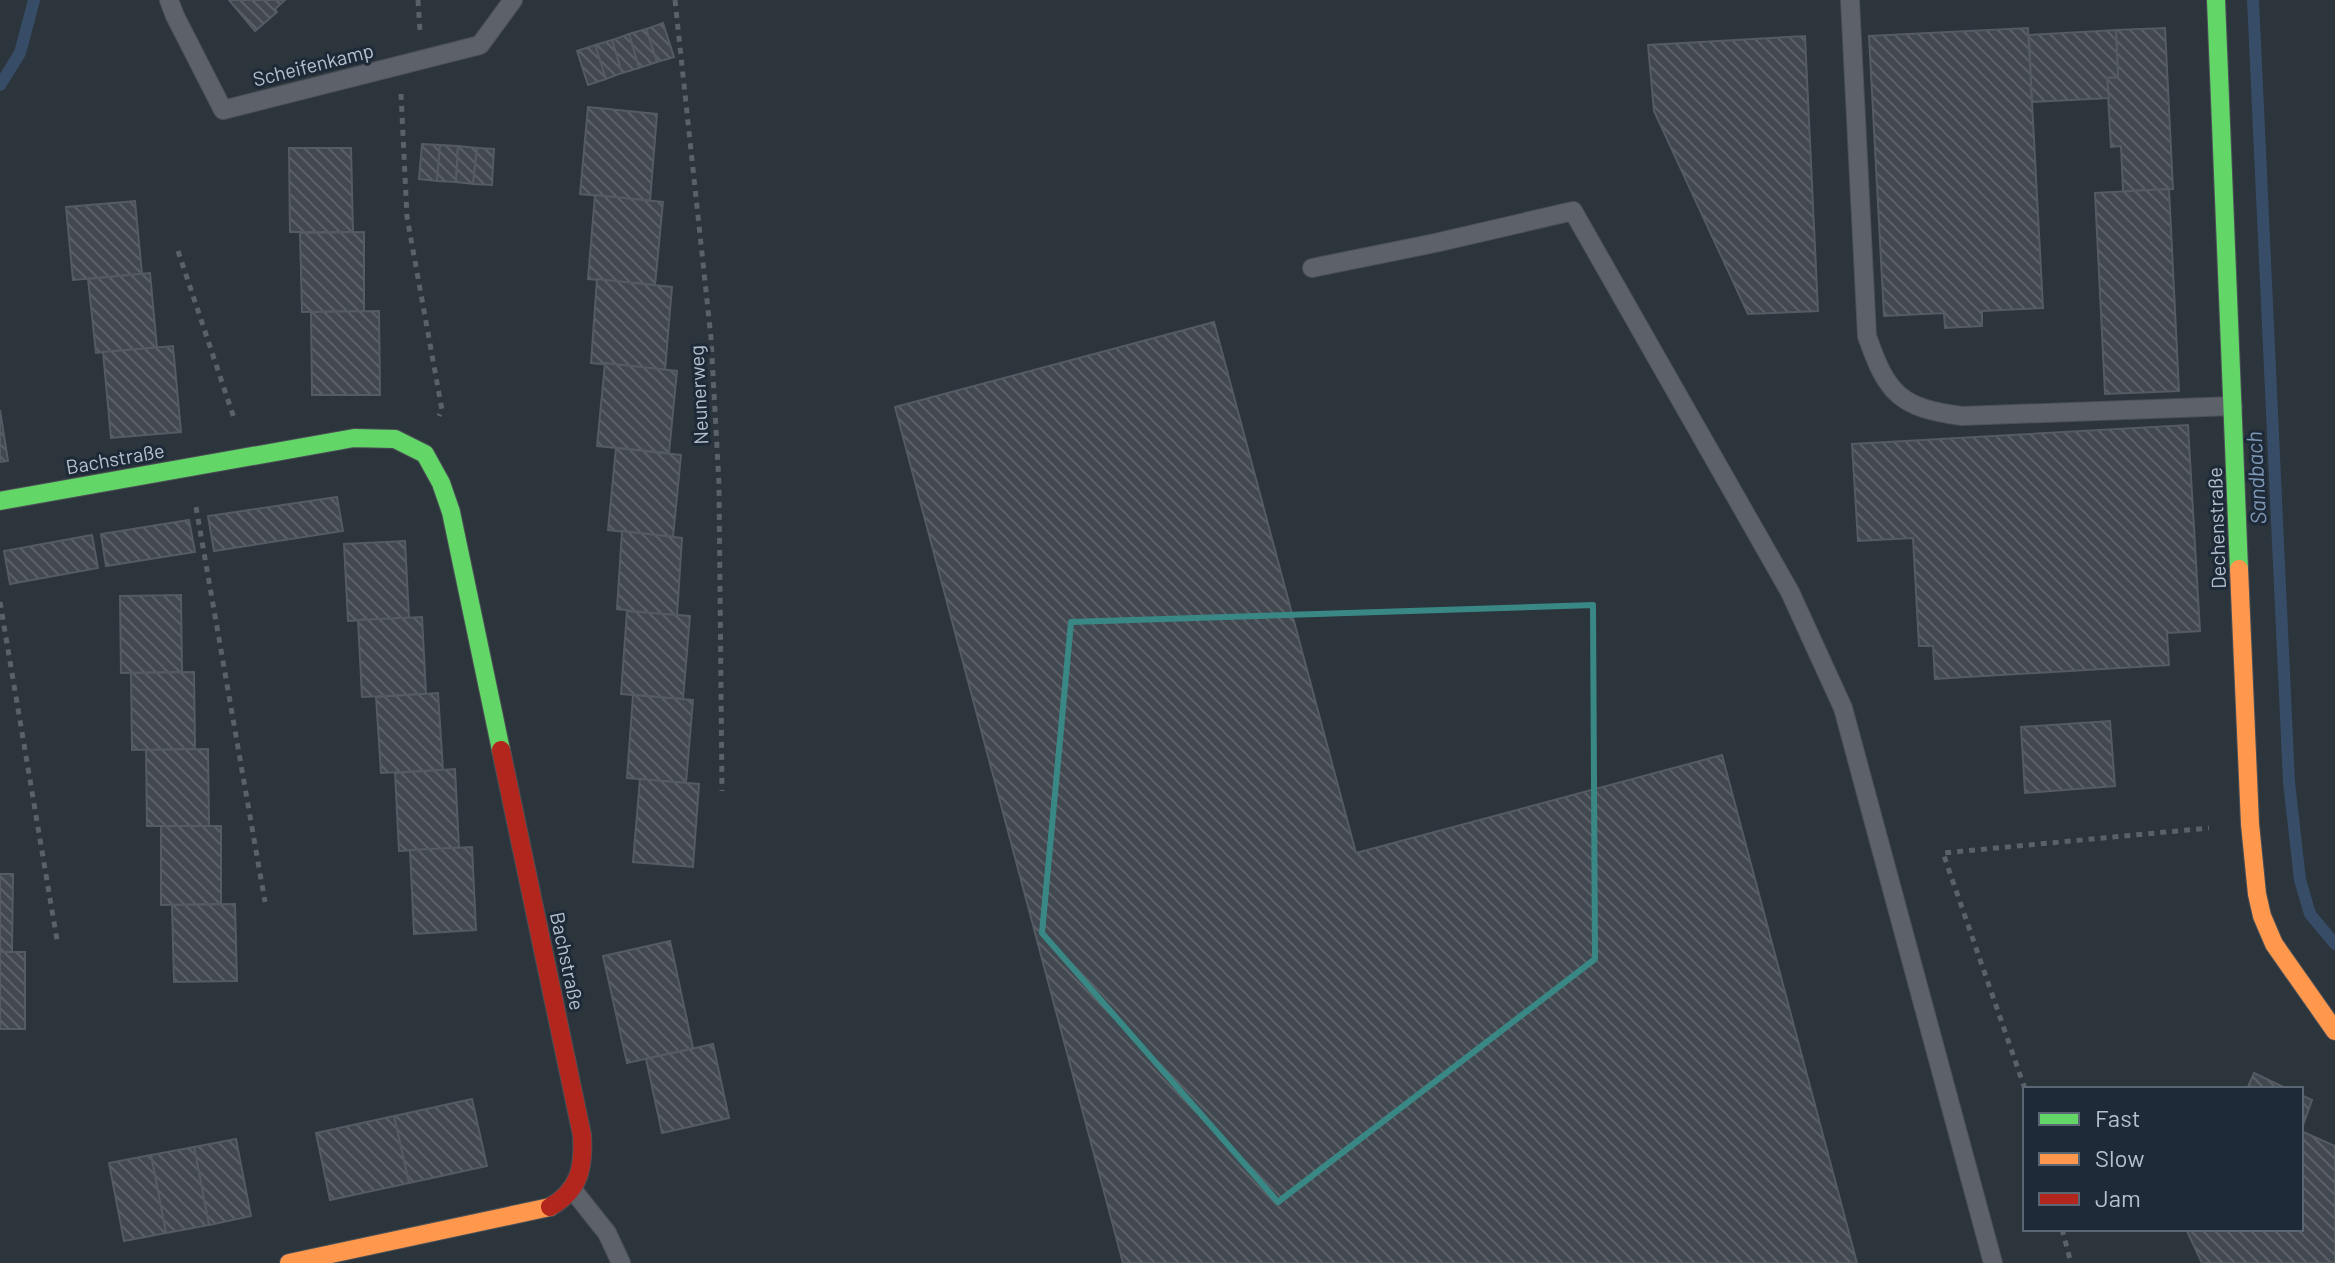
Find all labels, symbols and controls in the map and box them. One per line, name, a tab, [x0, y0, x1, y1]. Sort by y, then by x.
street label: Scheifenkamp	[250, 37, 376, 91]
street label: Neunerweg	[683, 345, 713, 445]
water label: Sandbach	[2240, 431, 2270, 525]
street label: Bachstraße	[64, 438, 166, 478]
street label: Dechenstraße	[2202, 467, 2230, 589]
street label: Bachstraße	[546, 910, 590, 1012]
legend	[2023, 1087, 2303, 1231]
text: Fast	[2095, 1103, 2140, 1132]
text: Slow	[2095, 1143, 2144, 1172]
text: Jam	[2095, 1183, 2141, 1212]

